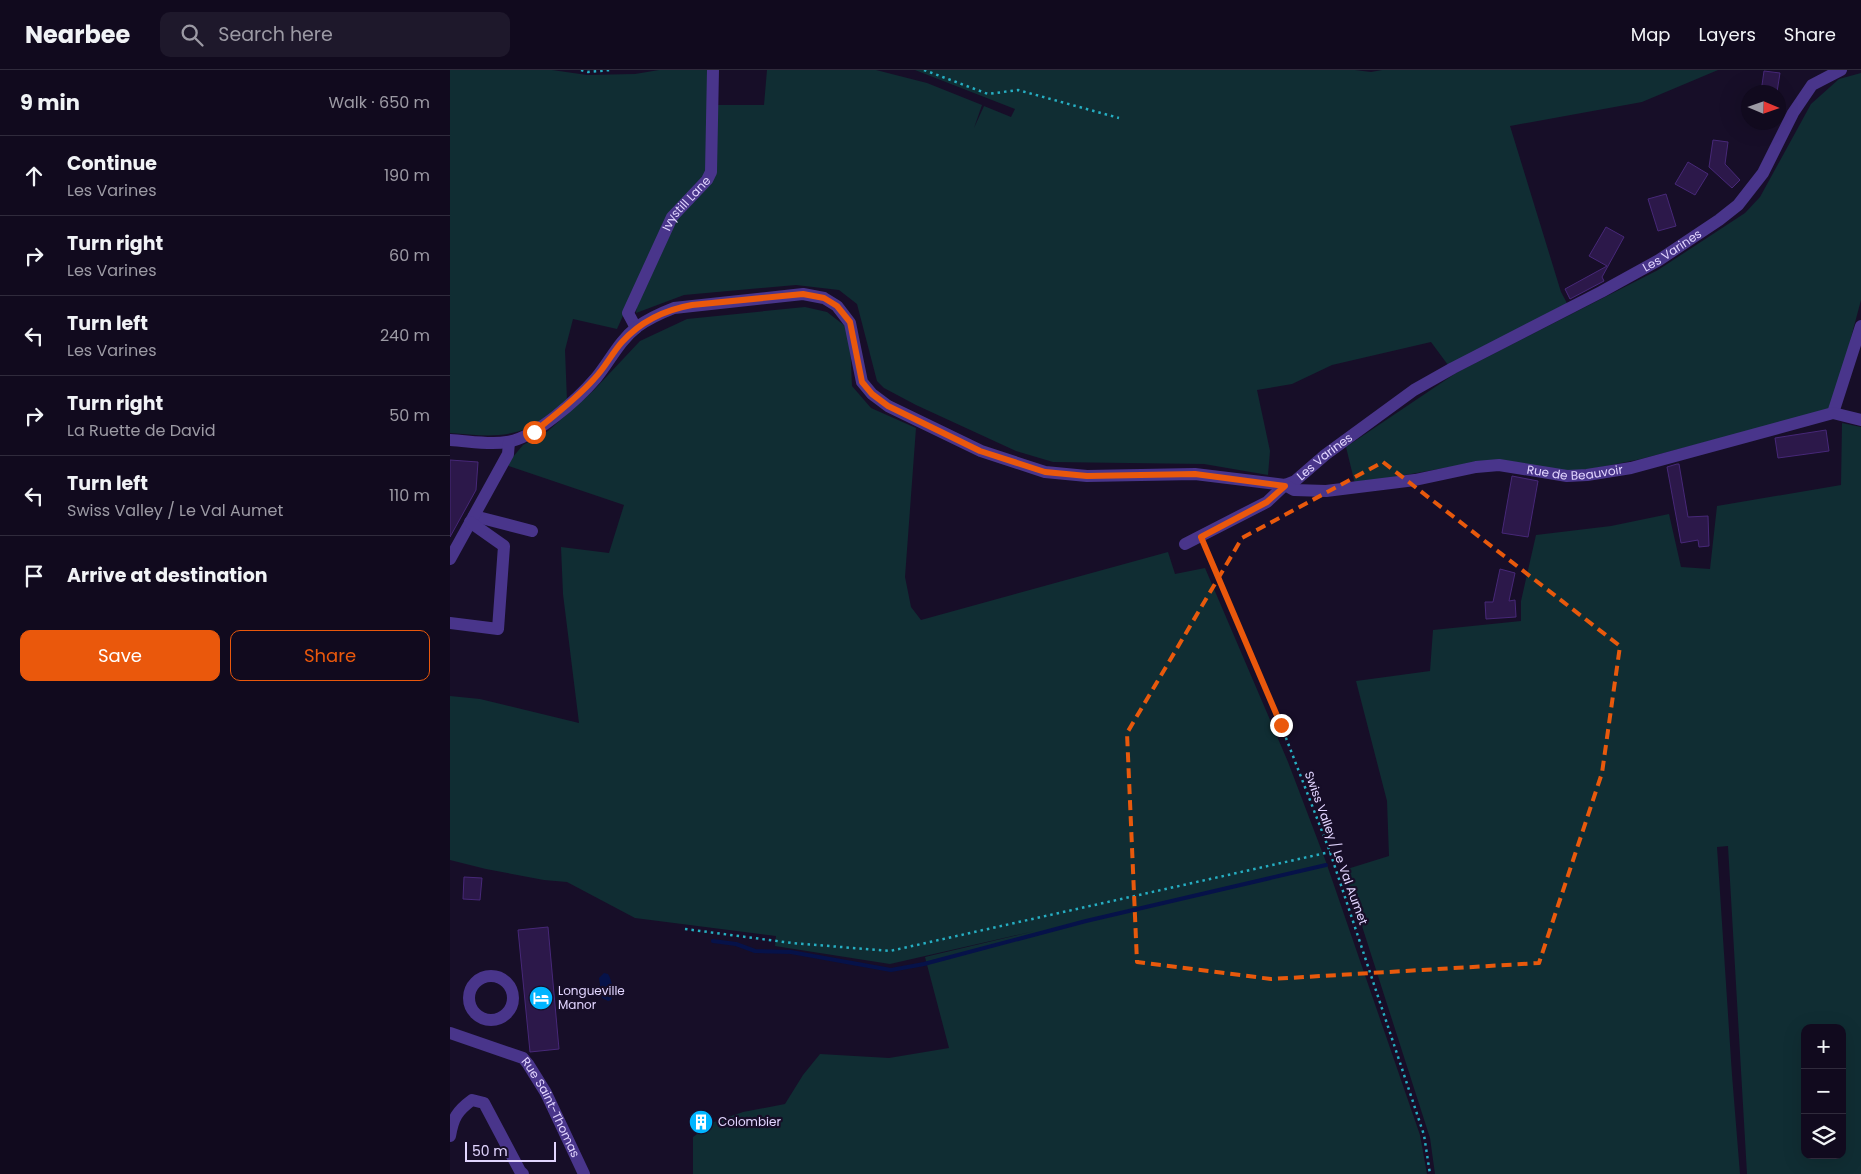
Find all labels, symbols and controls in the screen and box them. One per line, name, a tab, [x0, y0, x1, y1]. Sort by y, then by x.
search box	[160, 12, 510, 57]
text: Nearbee	[25, 18, 130, 51]
icon: search	[178, 21, 206, 49]
text: Search here	[218, 21, 333, 48]
text: Map	[1631, 22, 1671, 47]
text: Layers	[1699, 22, 1756, 47]
text: Share	[1784, 22, 1836, 47]
north arrow	[1741, 85, 1786, 130]
text: 9 min	[20, 88, 80, 117]
text: Walk · 650 m	[328, 91, 430, 114]
text: Continue	[67, 150, 157, 177]
icon: ahead	[20, 162, 48, 190]
text: 190 m	[384, 164, 430, 187]
street label: Ivystill Lane	[658, 172, 714, 233]
text: Les Varines	[67, 179, 157, 202]
street label: Les Varines	[1639, 225, 1705, 275]
text: Turn right	[67, 230, 163, 257]
icon: right	[20, 242, 48, 270]
text: 60 m	[389, 244, 430, 267]
text: Les Varines	[67, 259, 157, 282]
text: Turn left	[67, 310, 148, 337]
icon: left	[20, 322, 48, 350]
text: 240 m	[380, 324, 430, 347]
text: Les Varines	[67, 339, 157, 362]
text: Turn right	[67, 390, 163, 417]
icon: right	[20, 402, 48, 430]
text: 50 m	[389, 404, 430, 427]
text: La Ruette de David	[67, 419, 216, 442]
route start	[523, 421, 546, 444]
street label: Les Varines	[1293, 429, 1356, 484]
street label: Rue de Beauvoir	[1526, 460, 1625, 484]
text: Turn left	[67, 470, 148, 497]
icon: left	[20, 482, 48, 510]
text: 110 m	[389, 484, 430, 507]
text: Swiss Valley / Le Val Aumet	[67, 499, 283, 522]
icon: arrive	[20, 562, 48, 590]
text: Arrive at destination	[67, 562, 268, 589]
button: Save	[20, 630, 220, 681]
button: Share	[230, 630, 430, 681]
route end	[1270, 714, 1293, 737]
street label: Swiss Valley / Le Val Aumet	[1301, 769, 1372, 927]
place label: Longueville Manor	[558, 982, 625, 1013]
hotel icon: Longueville Manor	[528, 985, 554, 1011]
map controls	[1801, 1024, 1846, 1159]
button: +	[1801, 1024, 1846, 1069]
street label: Rue Saint-Thomas	[518, 1053, 584, 1160]
button: −	[1801, 1069, 1846, 1114]
building icon: Colombier	[688, 1109, 714, 1135]
place label: Colombier	[718, 1113, 781, 1130]
button: layers	[1801, 1114, 1846, 1159]
scale bar	[465, 1139, 556, 1162]
text: 50 m	[472, 1141, 508, 1161]

